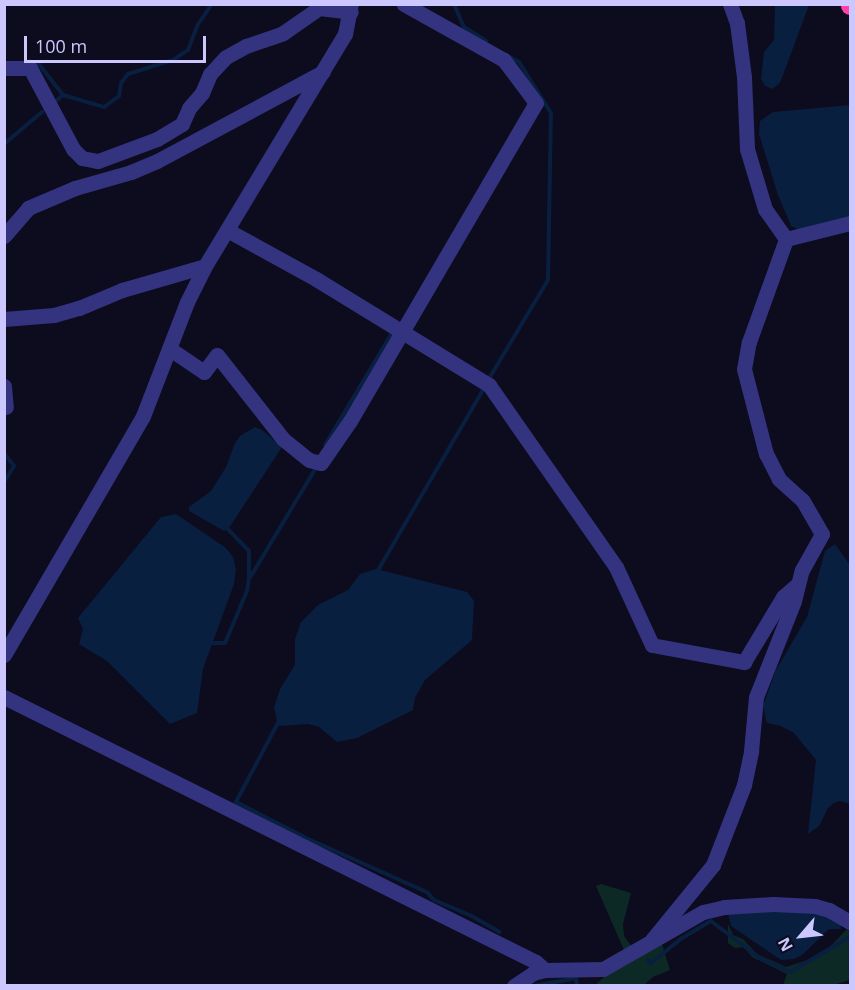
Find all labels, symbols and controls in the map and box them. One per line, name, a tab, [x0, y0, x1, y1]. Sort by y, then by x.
scale bar	[27, 24, 208, 62]
text: 100 m	[35, 34, 87, 58]
north arrow	[771, 906, 831, 966]
text: N	[772, 934, 798, 955]

